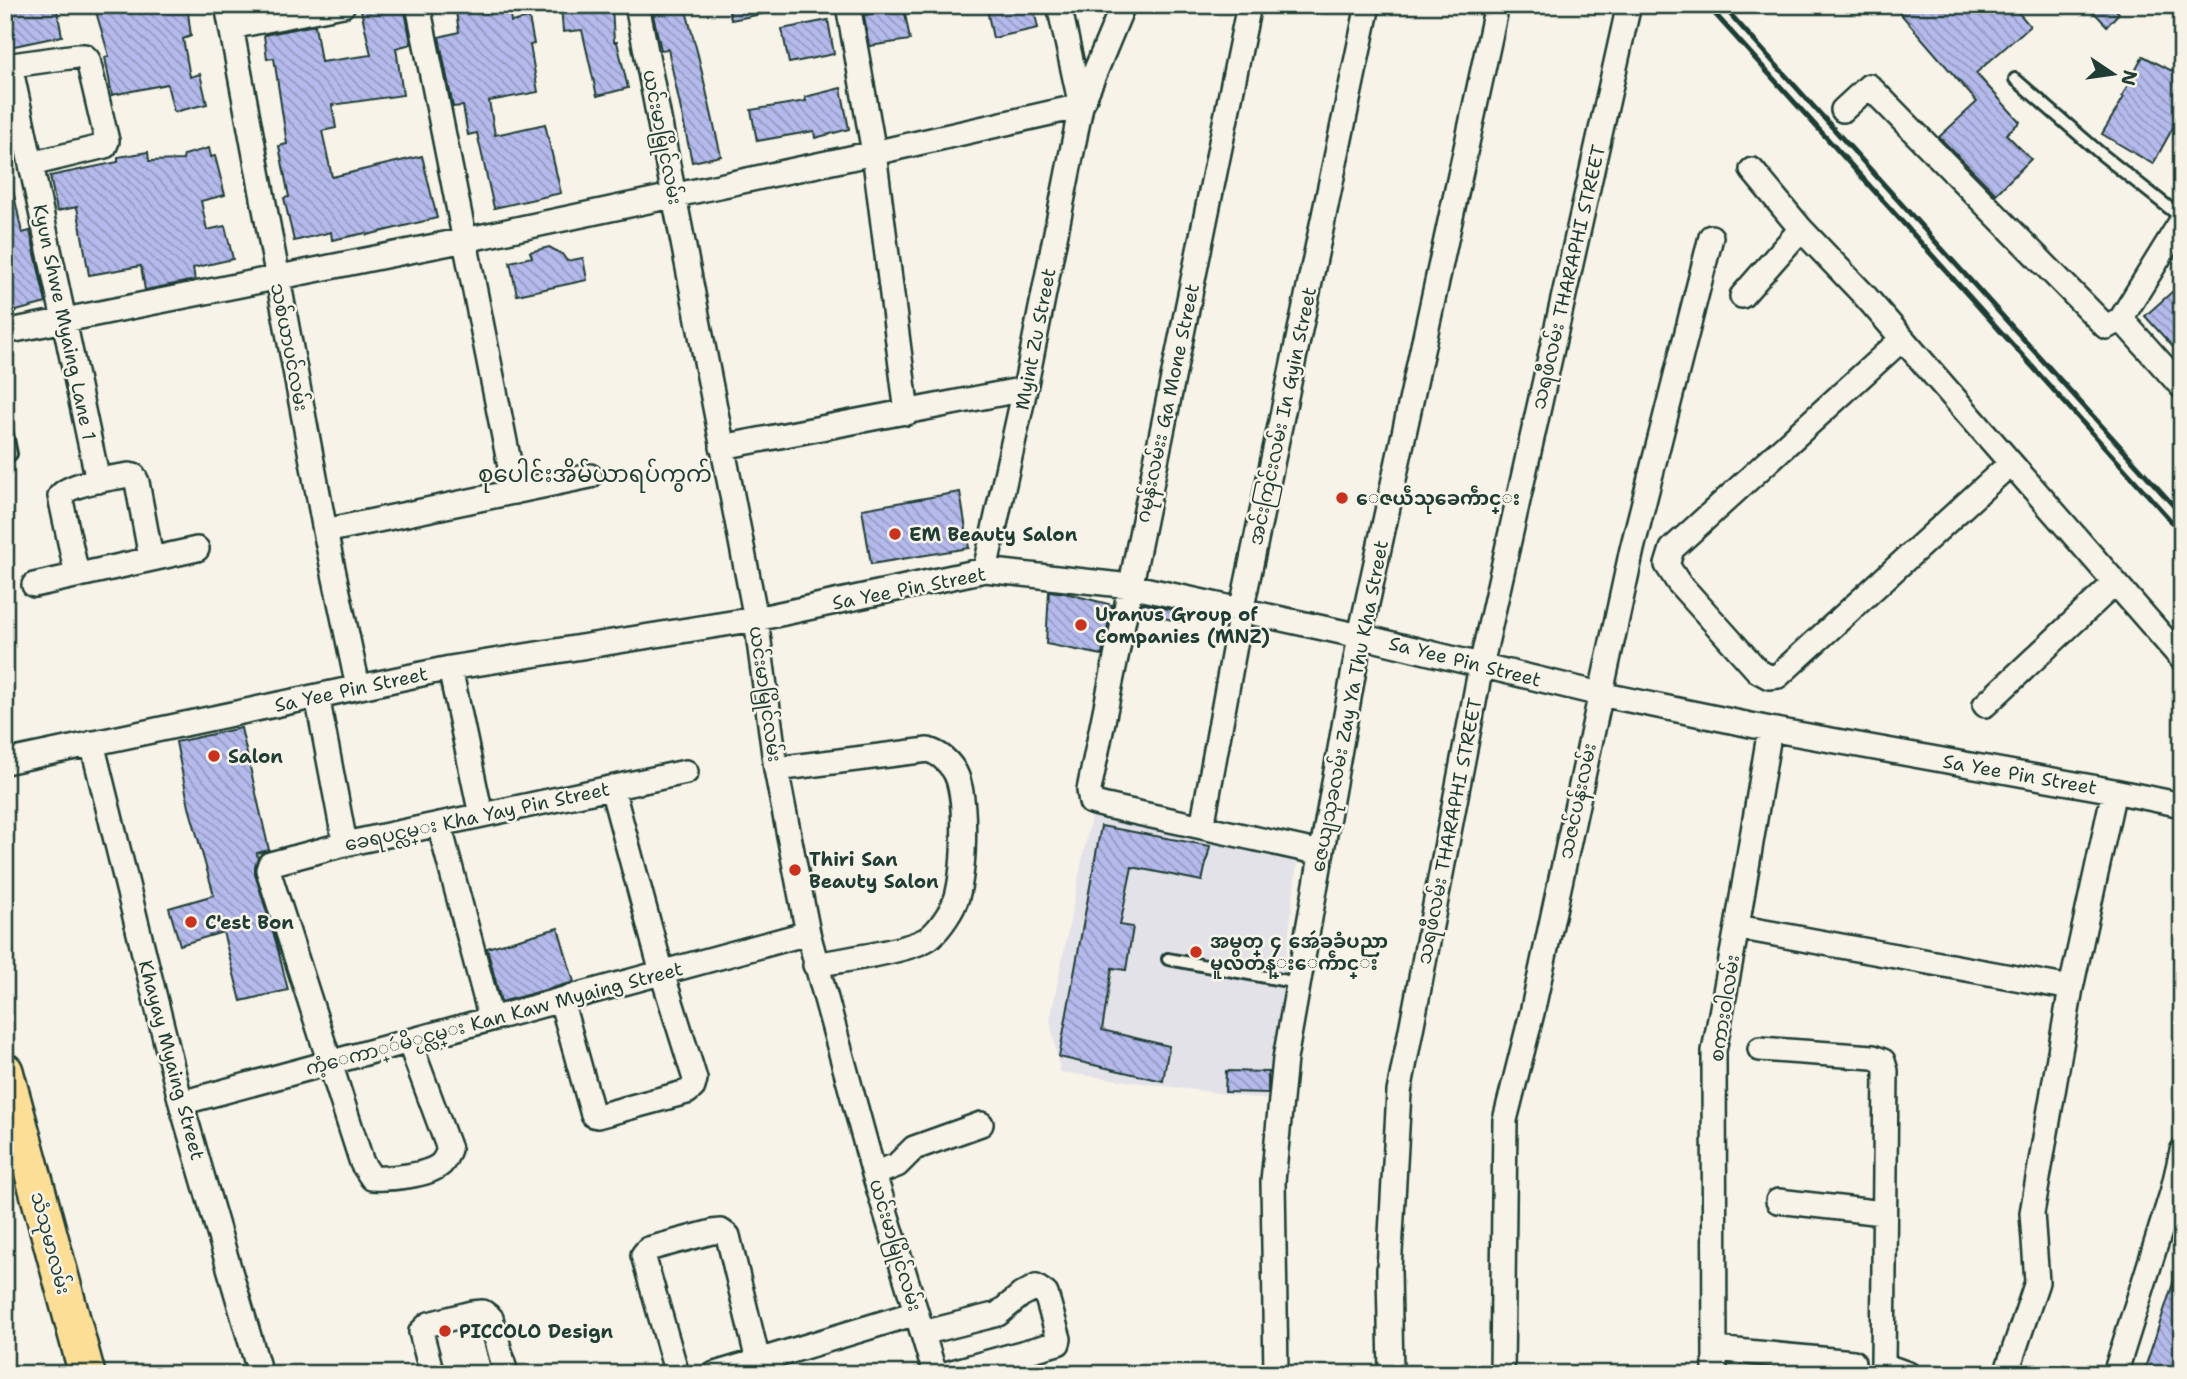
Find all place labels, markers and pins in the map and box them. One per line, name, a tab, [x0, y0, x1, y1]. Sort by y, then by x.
place label: ေဇယဵသုခေကဵာင္း	[1356, 485, 1520, 514]
marker: ေဇယဵသုခေကဵာင္း	[1334, 490, 1350, 506]
place label: EM Beauty Salon	[909, 522, 1078, 547]
marker: EM Beauty Salon	[887, 526, 903, 542]
place label: Uranus Group of Companies (MNZ)	[1095, 602, 1270, 649]
marker: Uranus Group of Companies (MNZ)	[1073, 617, 1089, 633]
place label: Salon	[228, 744, 283, 769]
marker: Salon	[206, 748, 222, 764]
place label: Thiri San Beauty Salon	[809, 847, 939, 894]
marker: Thiri San Beauty Salon	[787, 862, 803, 878]
place label: C'est Bon	[205, 910, 294, 935]
marker: C'est Bon	[183, 914, 199, 930]
place label: အမွတ္ ၄ အေဴခခံပညာ မူလတန္းေကဵာင္း	[1210, 929, 1388, 979]
marker: အမွတ္ ၄ အေဴခခံပညာ မူလတန္းေကဵာင္း	[1188, 944, 1204, 960]
place label: PICCOLO Design	[459, 1319, 614, 1344]
marker: PICCOLO Design	[437, 1323, 453, 1339]

